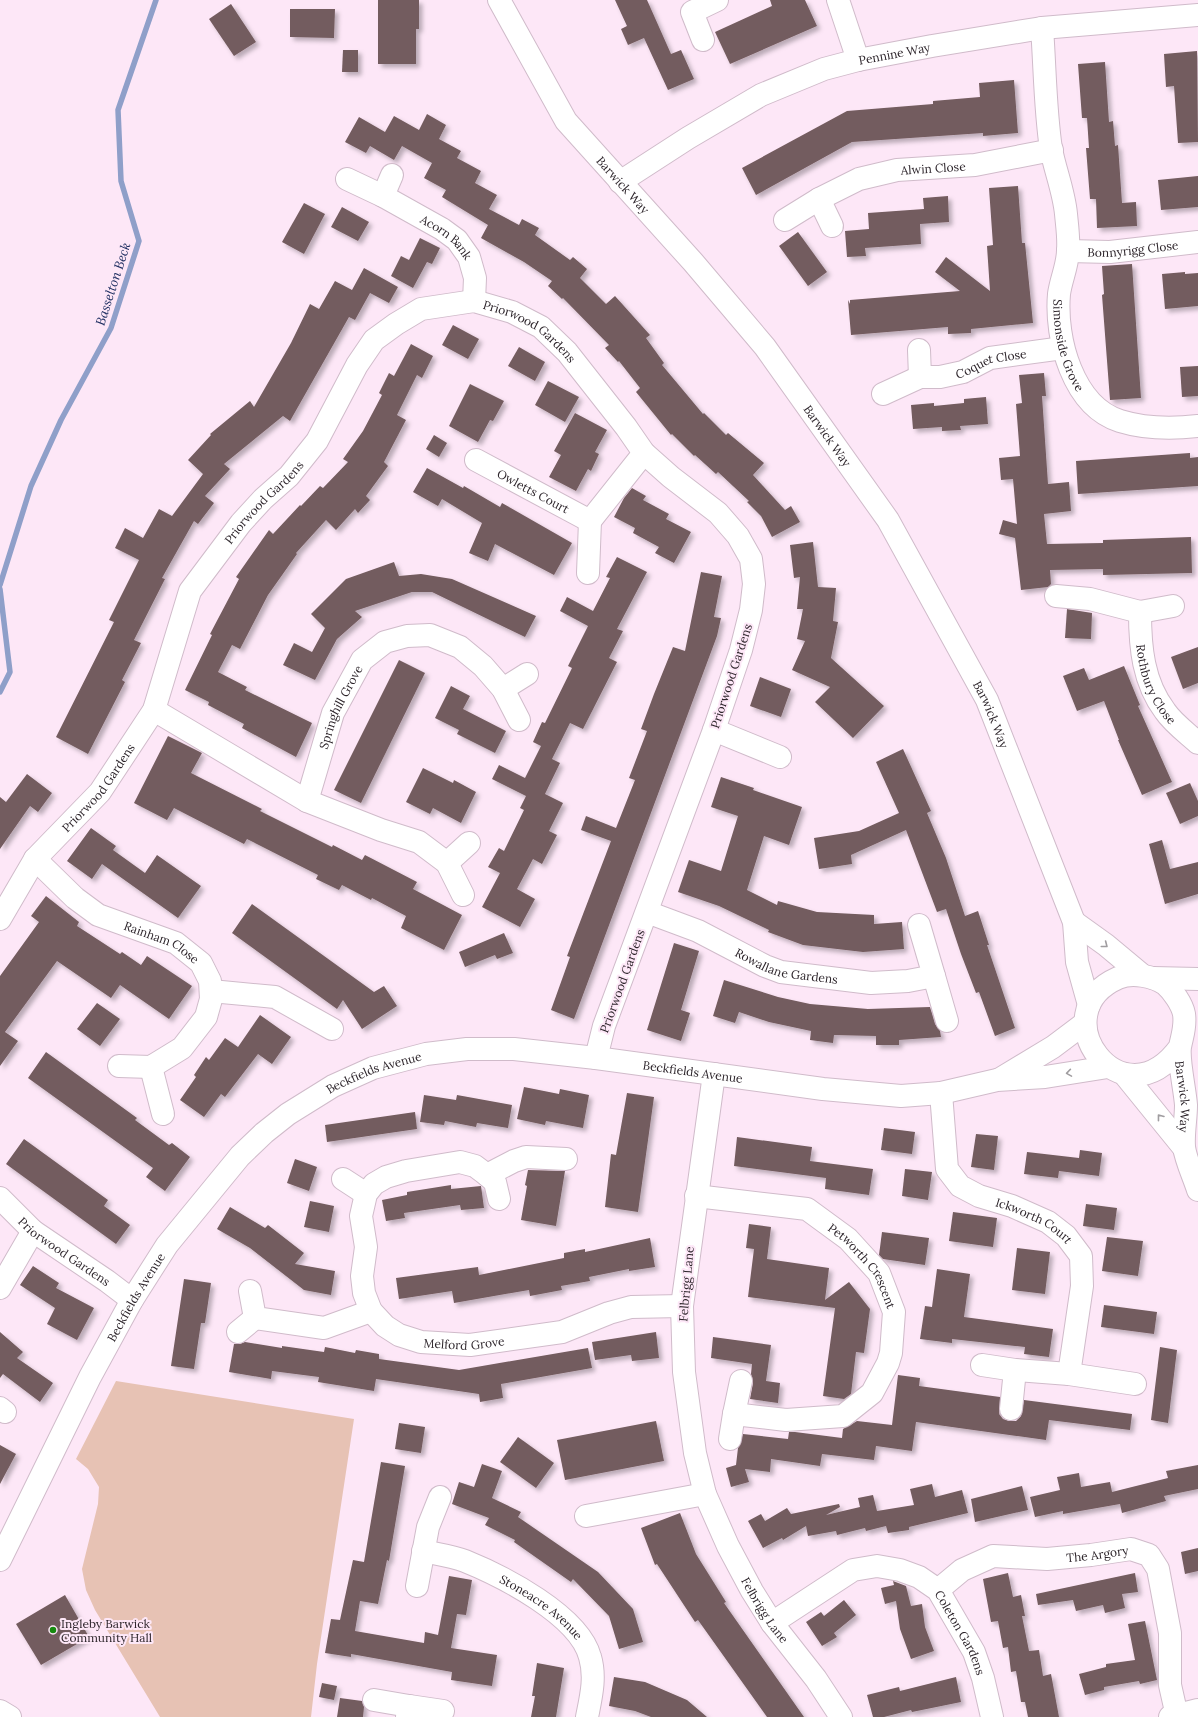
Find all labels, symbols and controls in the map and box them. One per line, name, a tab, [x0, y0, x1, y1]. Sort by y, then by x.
street label: Pennine Way	[857, 39, 932, 67]
street label: Barwick Way	[594, 153, 653, 217]
street label: Alwin Close	[899, 158, 967, 177]
street label: Acorn Bank	[417, 211, 476, 263]
street label: Bonnyrigg Close	[1087, 237, 1179, 260]
water label: Basselton Beck	[92, 240, 134, 328]
street label: Priorwood Gardens	[481, 297, 580, 365]
street label: Simonside Grove	[1051, 299, 1088, 394]
street label: Coquet Close	[954, 346, 1028, 381]
street label: Barwick Way	[801, 402, 855, 470]
street label: Priorwood Gardens	[221, 457, 306, 547]
street label: Owletts Court	[495, 465, 572, 516]
street label: Priorwood Gardens	[707, 621, 755, 730]
street label: Rothbury Close	[1134, 643, 1180, 727]
street label: Springhill Grove	[315, 662, 366, 751]
street label: Barwick Way	[970, 678, 1013, 751]
street label: Priorwood Gardens	[58, 740, 138, 835]
street label: Rainham Close	[122, 917, 203, 967]
street label: Priorwood Gardens	[596, 927, 648, 1035]
one-way arrow	[1101, 940, 1108, 947]
street label: Rowallane Gardens	[733, 944, 839, 986]
street label: Beckfields Avenue	[323, 1048, 423, 1096]
street label: Beckfields Avenue	[642, 1057, 744, 1086]
street label: Barwick Way	[1173, 1060, 1194, 1134]
one-way arrow	[1066, 1068, 1073, 1077]
one-way arrow	[1158, 1115, 1165, 1122]
street label: Ickworth Court	[994, 1194, 1077, 1247]
street label: Priorwood Gardens	[16, 1214, 114, 1289]
street label: Petworth Crescent	[826, 1220, 899, 1311]
street label: Felbrigg Lane	[675, 1245, 697, 1322]
street label: Beckfields Avenue	[103, 1249, 168, 1344]
street label: Melford Grove	[423, 1333, 506, 1353]
street label: The Argory	[1066, 1542, 1130, 1565]
street label: Stoneacre Avenue	[497, 1571, 587, 1643]
street label: Felbrigg Lane	[738, 1574, 792, 1646]
street label: Coleton Gardens	[932, 1587, 989, 1677]
place label: Ingleby Barwick Community Hall	[61, 1616, 152, 1645]
marker: Ingleby Barwick Community Hall	[48, 1625, 58, 1635]

